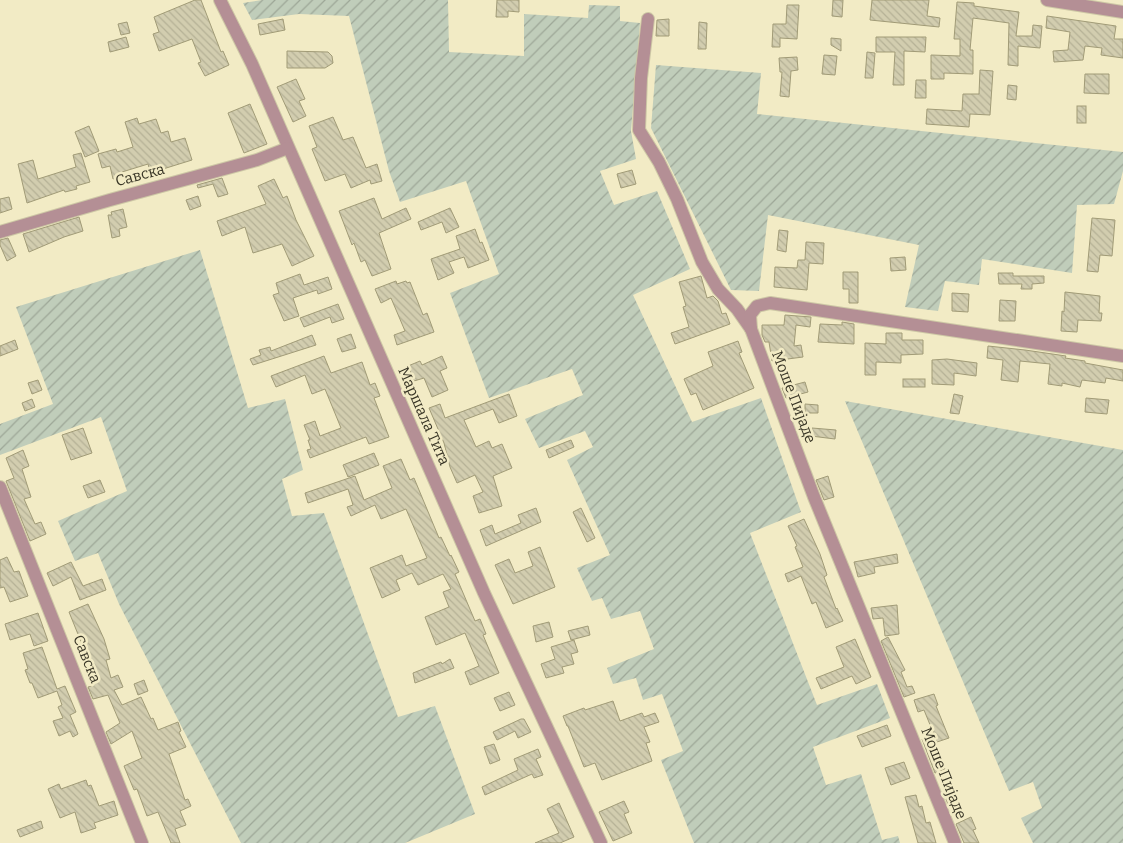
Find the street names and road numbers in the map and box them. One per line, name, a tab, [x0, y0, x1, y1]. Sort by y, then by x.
street label: Савска	[113, 160, 167, 190]
street label: Моше Пијаде	[768, 348, 820, 446]
street label: Маршала Тита	[394, 364, 454, 468]
street label: Савска	[69, 632, 105, 686]
street label: Моше Пијаде	[917, 724, 971, 822]

